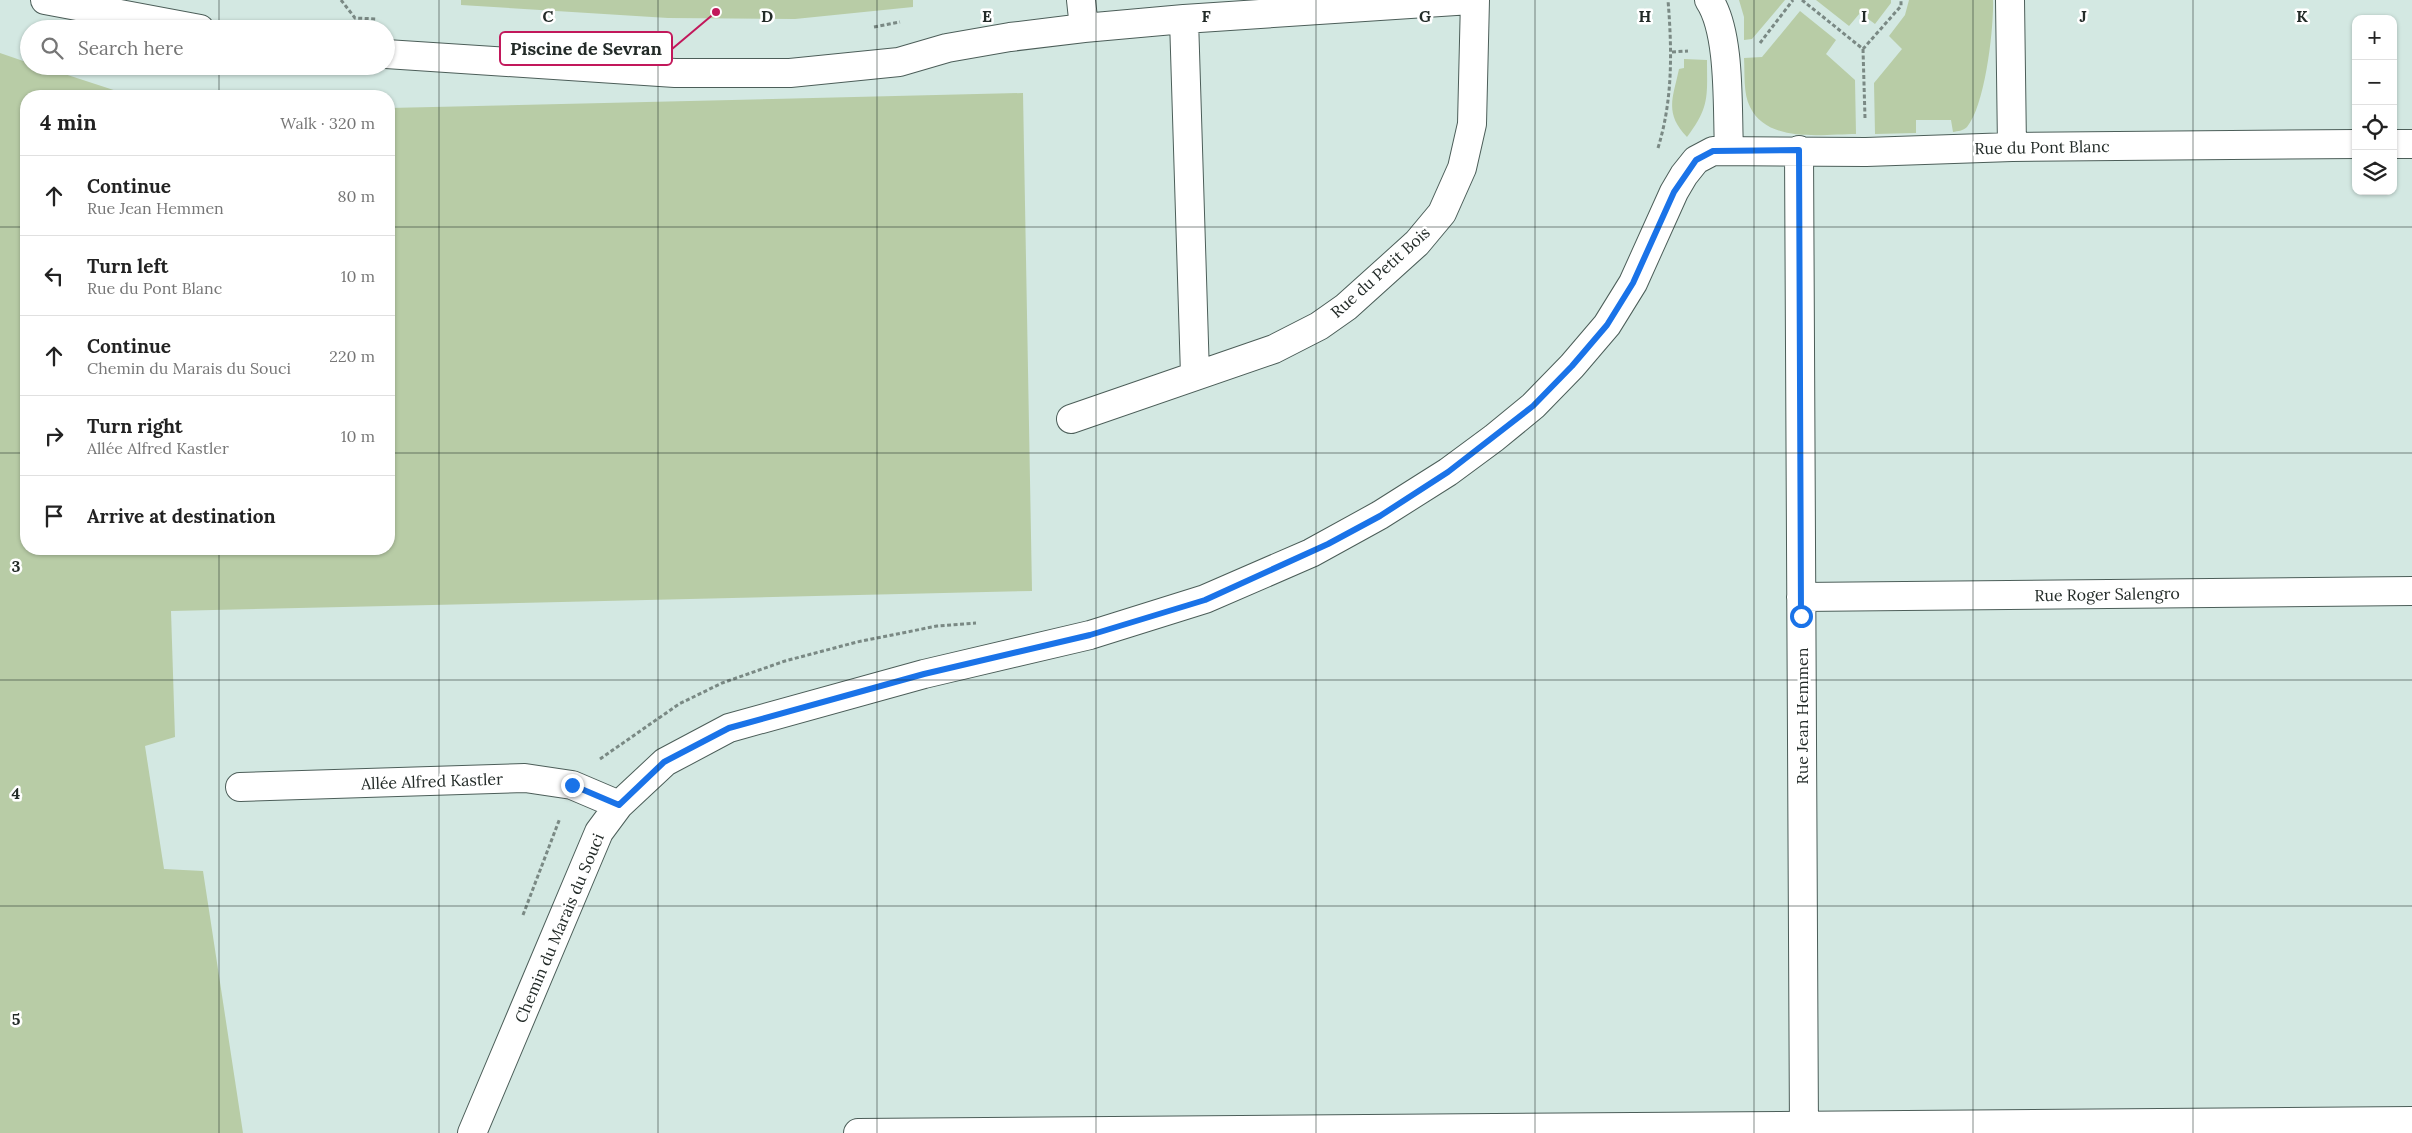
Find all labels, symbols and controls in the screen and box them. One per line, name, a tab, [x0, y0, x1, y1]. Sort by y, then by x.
text: C	[542, 6, 554, 26]
text: D	[761, 6, 773, 26]
text: E	[982, 6, 992, 26]
text: F	[1201, 6, 1211, 26]
text: G	[1419, 6, 1431, 26]
text: H	[1639, 6, 1652, 26]
text: I	[1861, 6, 1867, 26]
text: J	[2079, 6, 2087, 26]
text: K	[2296, 6, 2308, 26]
map controls	[2352, 15, 2397, 195]
button: +	[2352, 15, 2397, 60]
search box	[20, 20, 395, 75]
callout: Piscine de Sevran	[500, 32, 672, 65]
icon: search	[38, 34, 66, 62]
text: Search here	[78, 36, 184, 60]
text: Piscine de Sevran	[510, 37, 662, 60]
button: −	[2352, 60, 2397, 105]
button: locate	[2352, 105, 2397, 150]
text: 4 min	[40, 109, 97, 136]
text: Walk · 320 m	[280, 113, 375, 133]
street label: Rue du Pont Blanc	[1974, 136, 2110, 158]
button: layers	[2352, 150, 2397, 195]
text: Continue	[87, 174, 171, 198]
icon: ahead	[40, 182, 68, 210]
text: 80 m	[338, 186, 375, 206]
text: Rue Jean Hemmen	[87, 198, 224, 218]
street label: Rue du Petit Bois	[1326, 222, 1434, 322]
text: Turn left	[87, 254, 168, 278]
icon: left	[40, 262, 68, 290]
text: 10 m	[341, 266, 375, 286]
text: Rue du Pont Blanc	[87, 278, 222, 298]
text: Continue	[87, 334, 171, 358]
icon: ahead	[40, 342, 68, 370]
text: 220 m	[329, 346, 375, 366]
text: Chemin du Marais du Souci	[87, 358, 291, 378]
text: Turn right	[87, 414, 183, 438]
icon: right	[40, 422, 68, 450]
text: 10 m	[341, 426, 375, 446]
text: Allée Alfred Kastler	[87, 438, 229, 458]
icon: arrive	[40, 502, 68, 530]
text: Arrive at destination	[87, 504, 276, 528]
text: 3	[12, 556, 21, 576]
street label: Rue Roger Salengro	[2034, 583, 2180, 605]
route start	[1790, 605, 1813, 628]
street label: Rue Jean Hemmen	[1792, 647, 1812, 784]
street label: Allée Alfred Kastler	[360, 769, 503, 794]
route end	[561, 774, 584, 797]
text: 4	[12, 783, 21, 803]
street label: Chemin du Marais du Souci	[510, 830, 608, 1026]
text: 5	[12, 1009, 21, 1029]

